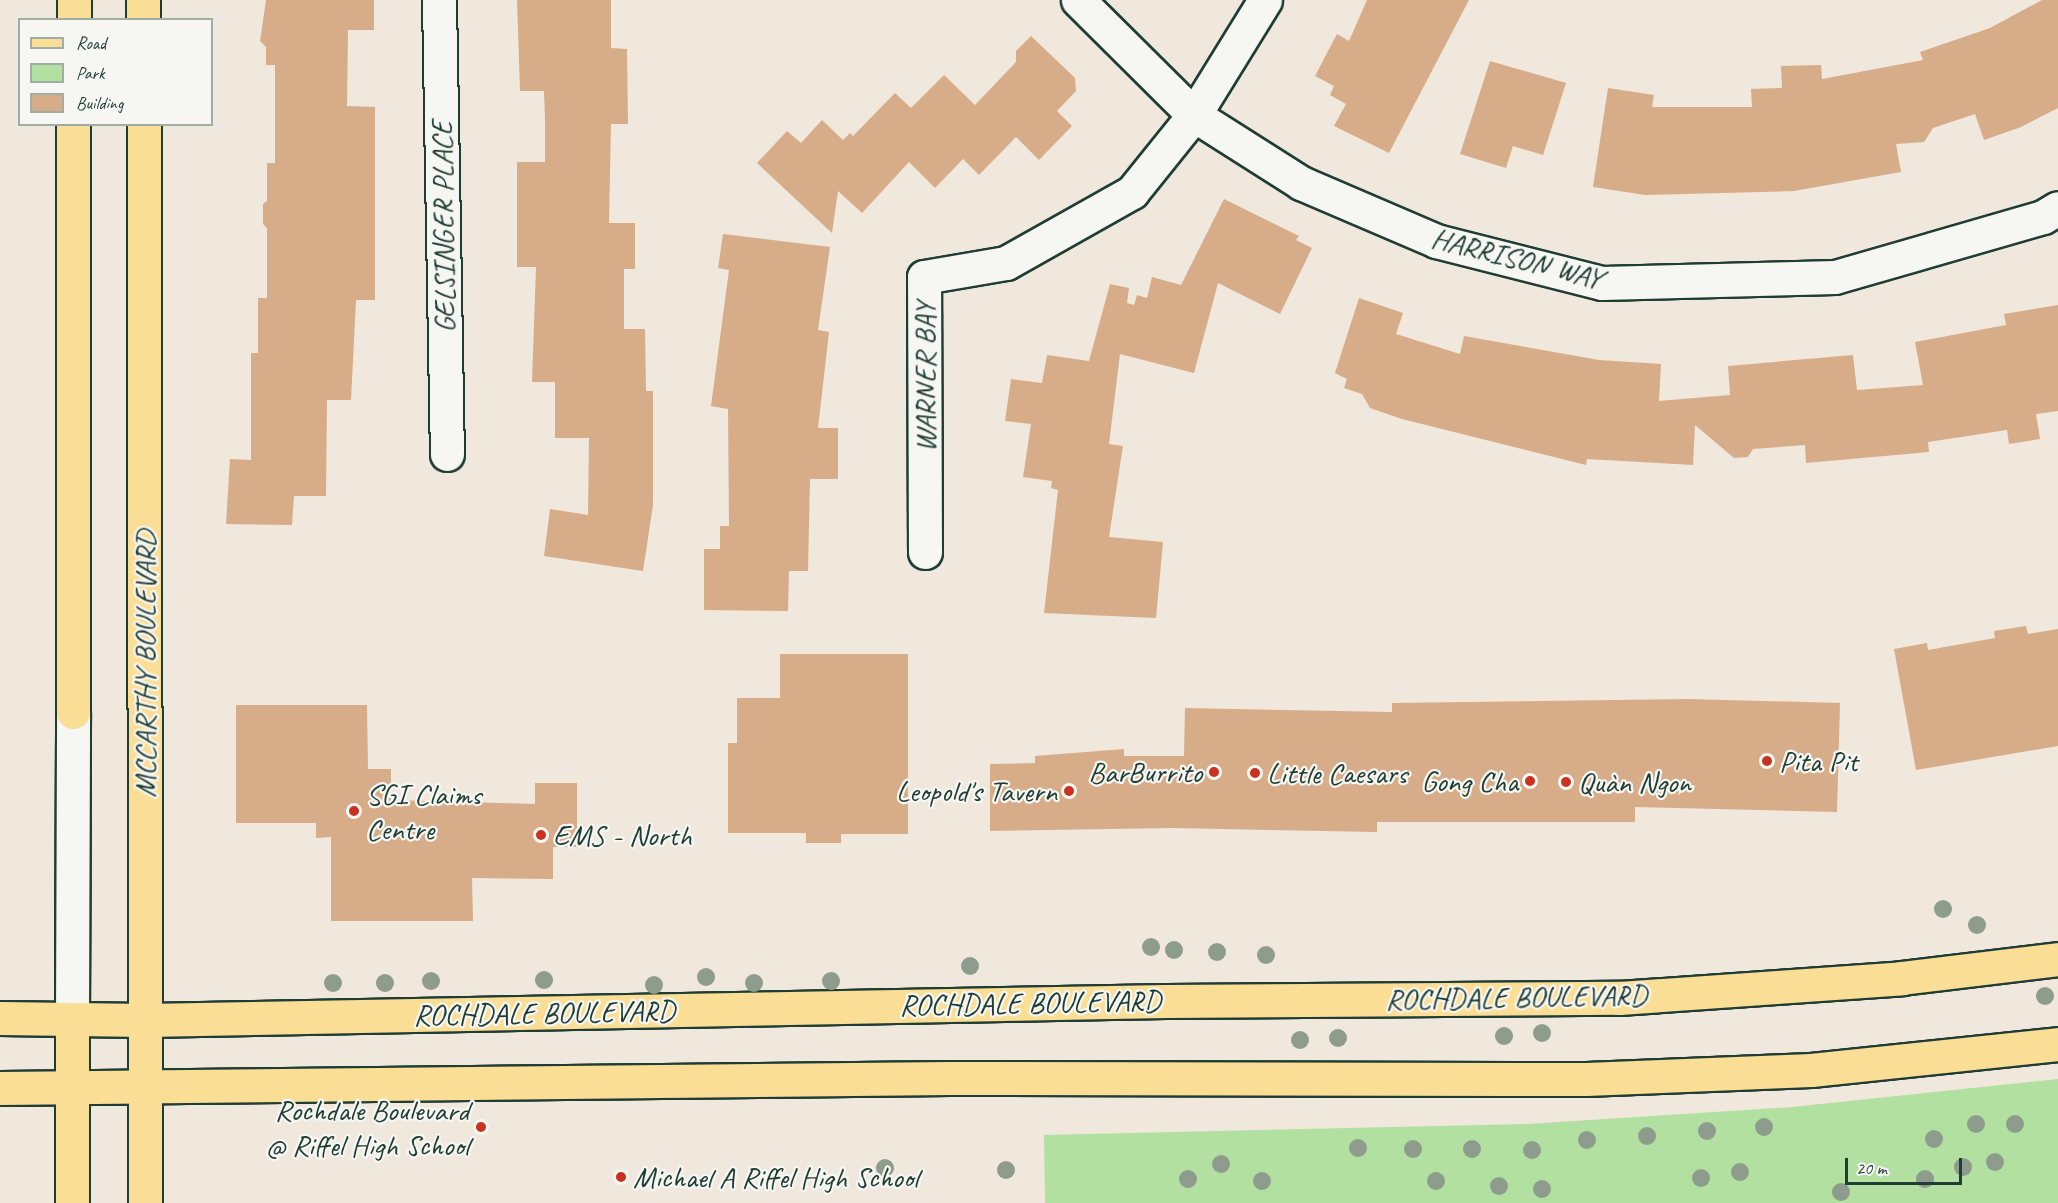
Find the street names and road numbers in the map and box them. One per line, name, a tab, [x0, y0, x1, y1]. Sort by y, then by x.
street label: GELSINGER PLACE	[423, 121, 463, 333]
street label: HARRISON WAY	[1427, 219, 1607, 297]
street label: WARNER BAY	[907, 301, 943, 453]
street label: MCCARTHY BOULEVARD	[127, 529, 163, 799]
street label: ROCHDALE BOULEVARD	[1384, 977, 1648, 1017]
street label: ROCHDALE BOULEVARD	[898, 983, 1162, 1023]
street label: ROCHDALE BOULEVARD	[412, 993, 676, 1033]

